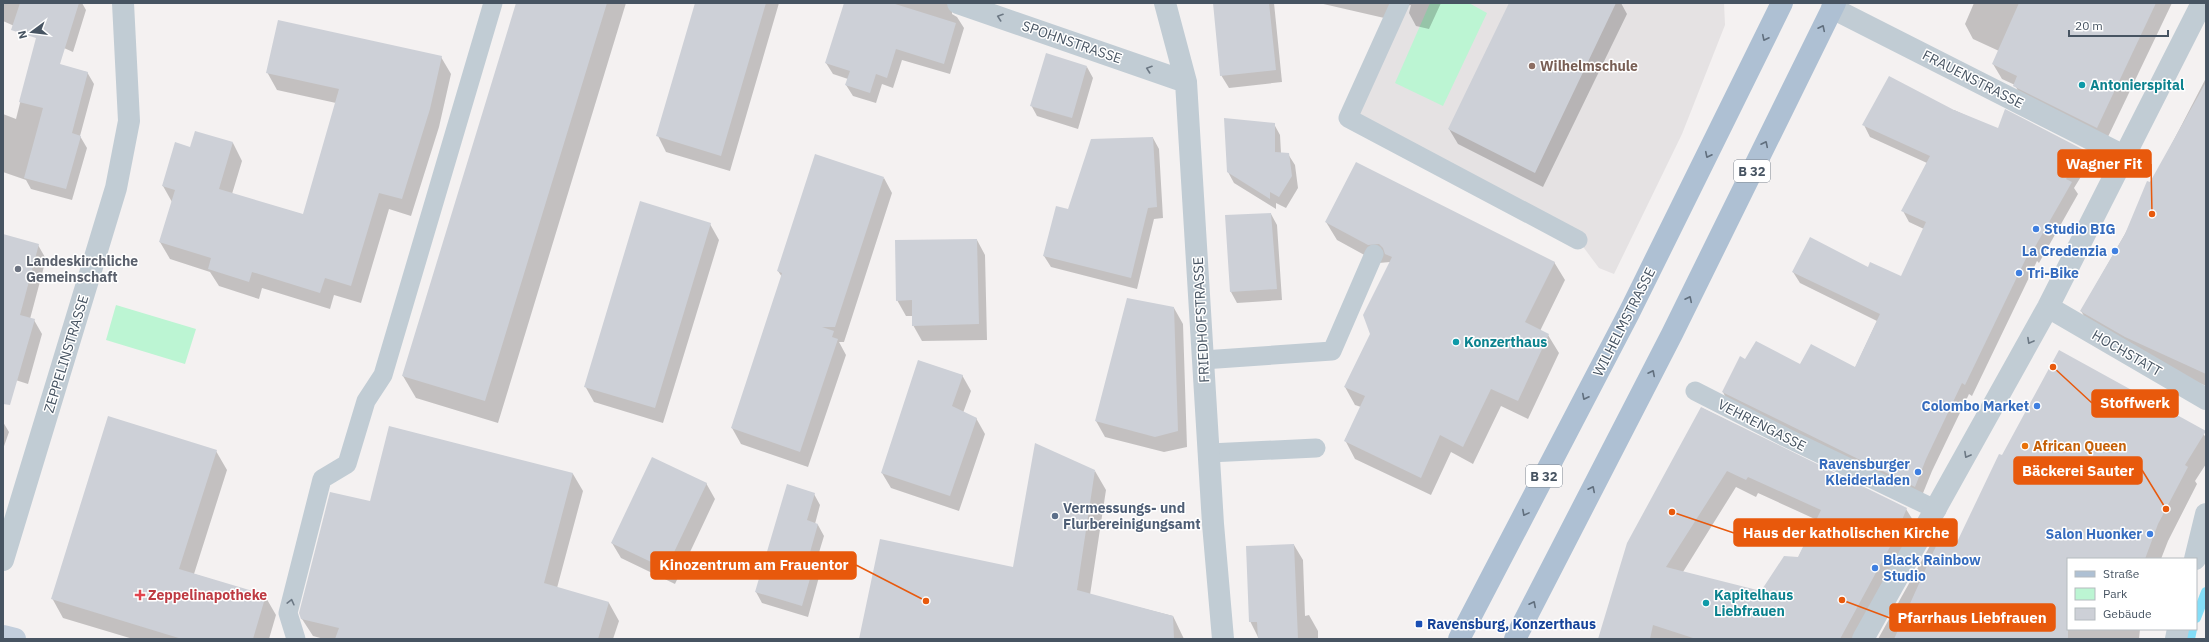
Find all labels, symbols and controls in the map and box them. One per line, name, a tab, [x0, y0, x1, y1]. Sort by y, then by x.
north arrow	[12, 12, 52, 52]
scale bar	[2069, 12, 2168, 38]
one-way arrow	[997, 14, 1004, 22]
street label: SPOHNSTRASSE	[1020, 16, 1124, 68]
text: 20 m	[2075, 18, 2103, 33]
one-way arrow	[1817, 25, 1825, 32]
text: N	[15, 29, 30, 40]
one-way arrow	[1762, 34, 1770, 41]
street label: FRAUENSTRASSE	[1919, 46, 2027, 112]
place label: Wilhelmschule	[1540, 57, 1638, 75]
marker: Wilhelmschule	[1527, 61, 1537, 71]
one-way arrow	[1146, 65, 1153, 74]
place label: Antonierspital	[2090, 76, 2184, 94]
marker: Antonierspital	[2077, 80, 2087, 90]
one-way arrow	[1760, 141, 1768, 149]
one-way arrow	[1705, 150, 1712, 158]
callout: Wagner Fit	[2058, 150, 2151, 177]
text: Wagner Fit	[2066, 154, 2143, 173]
road number: B 32	[1734, 160, 1770, 182]
place label: Studio BIG	[2044, 220, 2116, 238]
marker: Studio BIG	[2031, 224, 2041, 234]
place label: La Credenzia	[2022, 242, 2107, 260]
marker: La Credenzia	[2110, 246, 2120, 256]
place label: Landeskirchliche Gemeinschaft	[26, 252, 138, 286]
street label: FRIEDHOFSTRASSE	[1189, 257, 1213, 383]
marker: Landeskirchliche Gemeinschaft	[13, 264, 23, 274]
place label: Tri-Bike	[2027, 264, 2079, 282]
street label: WILHELMSTRASSE	[1589, 265, 1659, 379]
marker: Tri-Bike	[2014, 268, 2024, 278]
street label: ZEPPELINSTRASSE	[40, 293, 92, 415]
one-way arrow	[1684, 296, 1692, 303]
street label: HOCHSTATT	[2089, 326, 2165, 380]
place label: Konzerthaus	[1464, 333, 1547, 351]
marker: Konzerthaus	[1451, 337, 1461, 347]
one-way arrow	[2027, 337, 2034, 344]
one-way arrow	[1647, 370, 1654, 377]
callout: Stoffwerk	[2092, 390, 2178, 417]
one-way arrow	[1583, 393, 1590, 401]
text: Stoffwerk	[2100, 393, 2170, 412]
street label: VEHRENGASSE	[1715, 395, 1809, 455]
place label: Colombo Market	[1922, 397, 2029, 415]
marker: Colombo Market	[2032, 401, 2042, 411]
place label: African Queen	[2033, 437, 2127, 455]
marker: African Queen	[2020, 441, 2030, 451]
one-way arrow	[1964, 451, 1972, 458]
place label: Ravensburger Kleiderladen	[1819, 455, 1910, 489]
callout: Bäckerei Sauter	[2014, 457, 2142, 484]
text: Bäckerei Sauter	[2022, 461, 2134, 480]
road number: B 32	[1526, 465, 1562, 487]
marker: Ravensburger Kleiderladen	[1913, 467, 1923, 477]
one-way arrow	[1587, 485, 1595, 493]
place label: Vermessungs- und Flurbereinigungsamt	[1063, 499, 1201, 533]
one-way arrow	[1523, 508, 1530, 516]
marker: Vermessungs- und Flurbereinigungsamt	[1050, 511, 1060, 521]
callout: Haus der katholischen Kirche	[1734, 519, 1957, 546]
text: Haus der katholischen Kirche	[1743, 523, 1949, 542]
place label: Salon Huonker	[2046, 525, 2142, 543]
marker: Salon Huonker	[2145, 529, 2155, 539]
place label: Black Rainbow Studio	[1883, 551, 1981, 585]
callout: Kinozentrum am Frauentor	[651, 552, 856, 579]
text: Kinozentrum am Frauentor	[659, 555, 849, 574]
legend	[2067, 558, 2197, 630]
marker: Black Rainbow Studio	[1870, 563, 1880, 573]
text: Straße	[2103, 566, 2140, 581]
place label: Zeppelinapotheke	[148, 586, 267, 604]
place label: Kapitelhaus Liebfrauen	[1714, 586, 1793, 620]
text: Park	[2103, 586, 2128, 601]
marker: Zeppelinapotheke	[135, 590, 145, 600]
marker: Kapitelhaus Liebfrauen	[1701, 598, 1711, 608]
one-way arrow	[286, 599, 294, 605]
one-way arrow	[1528, 601, 1535, 609]
callout: Pfarrhaus Liebfrauen	[1890, 604, 2055, 631]
text: Gebäude	[2103, 606, 2152, 621]
text: Pfarrhaus Liebfrauen	[1897, 608, 2047, 627]
place label: Ravensburg, Konzerthaus	[1427, 615, 1596, 633]
marker: Ravensburg, Konzerthaus	[1414, 619, 1424, 629]

